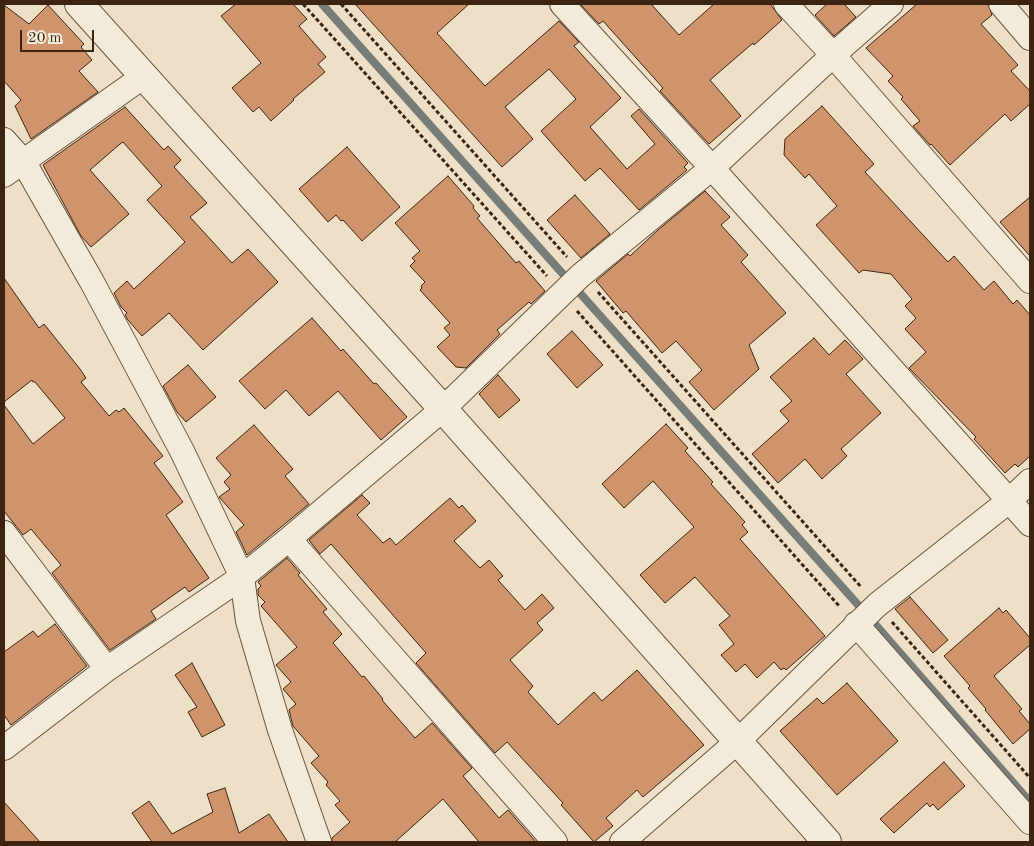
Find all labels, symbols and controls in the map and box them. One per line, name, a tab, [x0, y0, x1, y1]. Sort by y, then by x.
scale bar	[22, 20, 96, 52]
text: 20 m	[28, 31, 62, 46]

